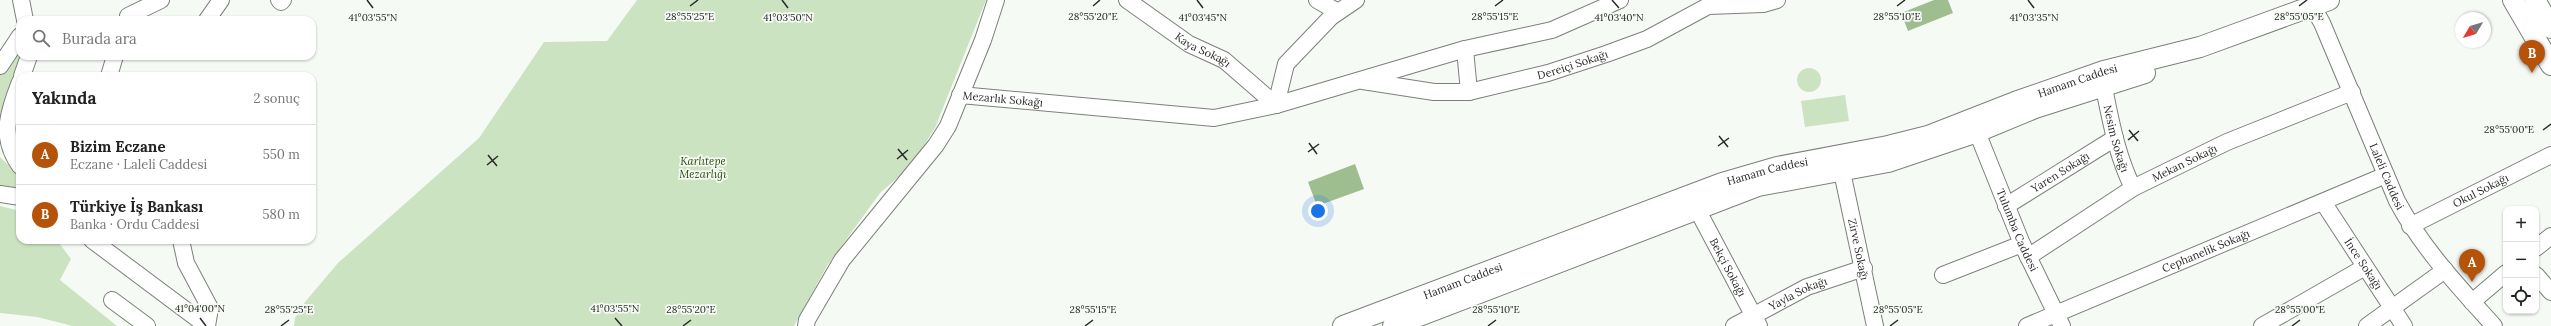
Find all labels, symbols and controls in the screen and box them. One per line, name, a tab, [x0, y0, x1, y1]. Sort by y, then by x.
text: 28°55'25"E	[666, 10, 714, 23]
text: 28°55'20"E	[1068, 10, 1118, 23]
text: 28°55'15"E	[1472, 10, 1518, 23]
text: 28°55'10"E	[1873, 10, 1921, 23]
text: 28°55'05"E	[2274, 10, 2324, 23]
text: 41°03'55"N	[349, 11, 398, 24]
text: 41°03'50"N	[763, 11, 813, 24]
text: 41°03'45"N	[1179, 11, 1228, 24]
text: 41°03'40"N	[1594, 11, 1644, 24]
text: 41°03'35"N	[2009, 11, 2059, 24]
north arrow	[2455, 12, 2491, 48]
search box	[16, 16, 316, 60]
icon: search	[30, 27, 52, 49]
text: Burada ara	[62, 29, 137, 48]
street label: Kaya Sokağı	[1172, 29, 1234, 70]
pin: B	[2519, 40, 2545, 73]
street label: Dereiçi Sokağı	[1536, 47, 1610, 82]
street label: Hamam Caddesi	[2036, 61, 2119, 101]
text: Yakında	[32, 87, 96, 109]
street label: Mezarlık Sokağı	[962, 88, 1044, 109]
text: 2 sonuç	[253, 90, 300, 107]
street label: Nesim Sokağı	[2101, 104, 2132, 174]
text: 28°55'00"E	[2484, 123, 2534, 136]
text: Bizim Eczane	[70, 137, 165, 156]
street label: Mekan Sokağı	[2150, 141, 2219, 185]
street label: Laleli Caddesi	[2366, 141, 2407, 212]
text: A	[41, 146, 49, 163]
text: 550 m	[263, 146, 300, 163]
street label: Yaren Sokağı	[2028, 149, 2092, 196]
park label: Karlıtepe Mezarlığı	[679, 154, 727, 181]
street label: Hamam Caddesi	[1725, 154, 1809, 188]
text: Eczane · Laleli Caddesi	[70, 156, 207, 173]
street label: Okul Sokağı	[2450, 171, 2511, 210]
street label: Tulumba Caddesi	[1994, 187, 2041, 274]
text: Türkiye İş Bankası	[70, 197, 203, 216]
your location	[1308, 201, 1328, 221]
text: B	[41, 206, 49, 223]
text: 580 m	[262, 206, 300, 223]
map controls	[2503, 206, 2539, 314]
button: +	[2503, 206, 2539, 242]
text: Banka · Ordu Caddesi	[70, 216, 199, 233]
street label: Zirve Sokağı	[1845, 217, 1872, 281]
street label: Cephanelik Sokağı	[2160, 226, 2252, 275]
street label: İnce Sokağı	[2342, 235, 2385, 292]
street label: Bekçi Sokağı	[1707, 236, 1749, 299]
button: −	[2503, 242, 2539, 278]
pin: A	[2459, 249, 2485, 282]
street label: Hamam Caddesi	[1421, 260, 1504, 302]
street label: Yayla Sokağı	[1765, 274, 1829, 314]
button: locate	[2503, 278, 2539, 314]
text: 41°04'00"N	[175, 302, 225, 315]
text: 41°03'55"N	[591, 302, 640, 315]
text: 28°55'25"E	[265, 303, 313, 316]
text: 28°55'20"E	[666, 303, 716, 316]
text: 28°55'15"E	[1070, 303, 1116, 316]
text: 28°55'10"E	[1472, 303, 1520, 316]
text: 28°55'05"E	[1873, 303, 1923, 316]
text: 28°55'00"E	[2275, 303, 2325, 316]

